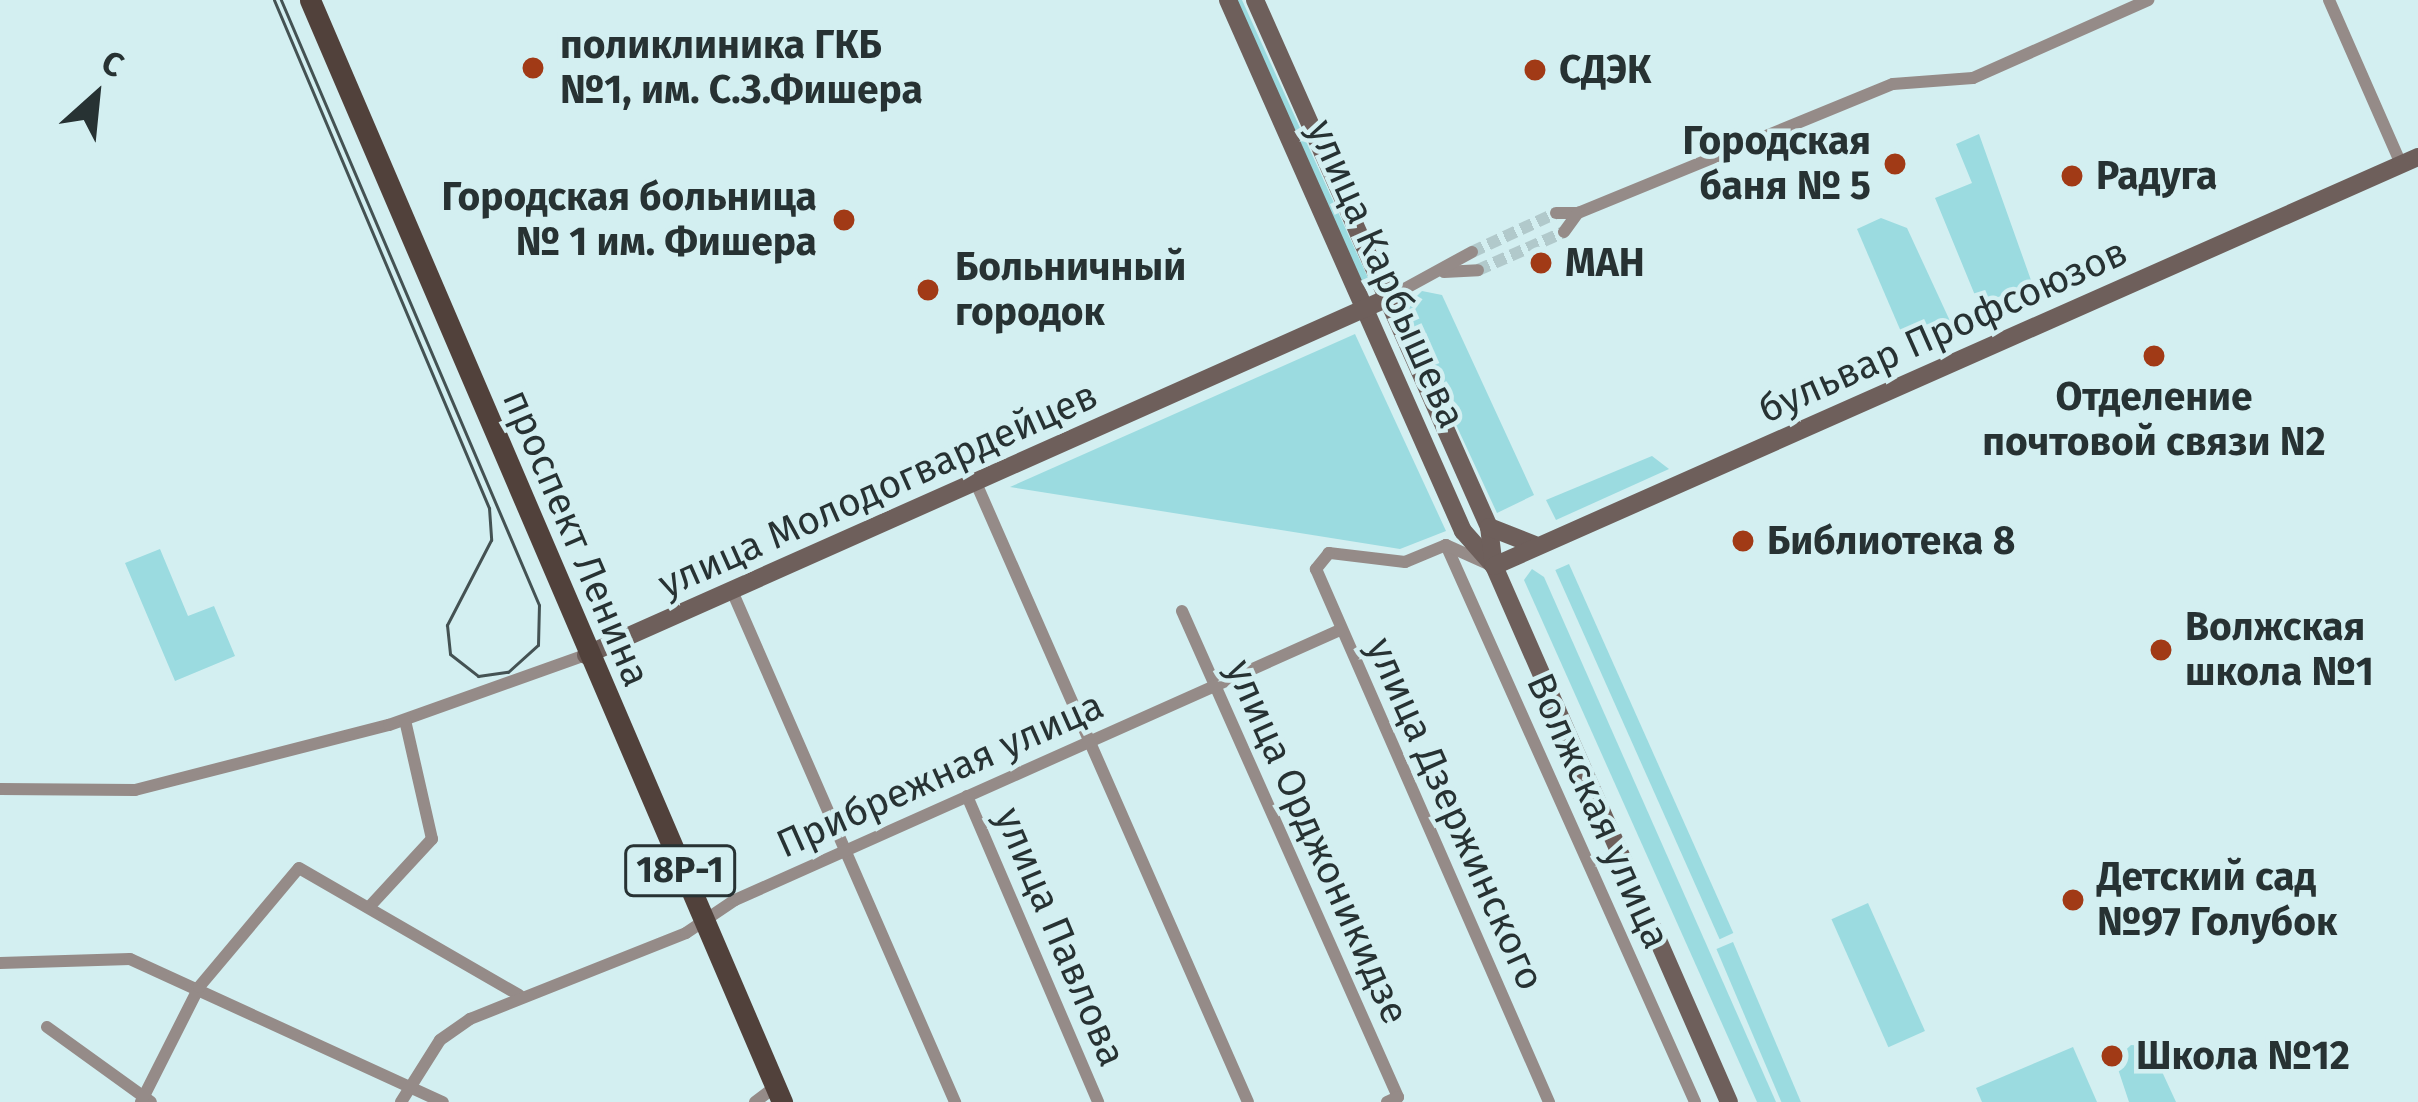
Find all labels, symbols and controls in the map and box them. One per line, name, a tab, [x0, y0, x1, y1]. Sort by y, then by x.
place label: поликлиника ГКБ №1, им. С.З.Фишера	[560, 23, 923, 114]
north arrow	[36, 36, 156, 156]
text: С	[95, 42, 130, 86]
place label: СДЭК	[1559, 47, 1651, 93]
marker: поликлиника ГКБ №1, им. С.З.Фишера	[517, 52, 549, 84]
marker: СДЭК	[1522, 57, 1548, 83]
street label: улица Карбышева	[1297, 113, 1475, 435]
place label: Городская баня № 5	[1683, 119, 1871, 210]
marker: Городская баня № 5	[1882, 151, 1908, 177]
place label: Радуга	[2096, 153, 2217, 199]
marker: Радуга	[2059, 163, 2085, 189]
place label: Городская больница № 1 им. Фишера	[442, 175, 817, 266]
marker: Городская больница № 1 им. Фишера	[828, 204, 860, 236]
street label: бульвар Профсоюзов	[1751, 229, 2135, 433]
place label: МАН	[1565, 240, 1645, 286]
place label: Больничный городок	[955, 245, 1186, 336]
marker: МАН	[1528, 250, 1554, 276]
marker: Больничный городок	[912, 274, 944, 306]
marker: Отделение почтовой связи N2	[2141, 343, 2167, 369]
street label: улица Молодогвардейцев	[651, 372, 1105, 608]
place label: Отделение почтовой связи N2	[1982, 375, 2326, 466]
street label: проспект Ленина	[492, 383, 660, 693]
place label: Библиотека 8	[1767, 518, 2015, 564]
marker: Библиотека 8	[1730, 528, 1756, 554]
place label: Волжская школа №1	[2185, 605, 2374, 696]
street label: улица Дзержинского	[1356, 631, 1554, 997]
marker: Волжская школа №1	[2148, 637, 2174, 663]
street label: улица Орджоникидзе	[1216, 653, 1418, 1031]
street label: Волжская улица	[1516, 666, 1680, 956]
street label: Прибрежная улица	[770, 682, 1110, 868]
street label: улица Павлова	[985, 801, 1135, 1073]
road number: 18Р-1	[623, 841, 737, 901]
place label: Детский сад №97 Голубок	[2097, 855, 2337, 946]
marker: Детский сад №97 Голубок	[2060, 887, 2086, 913]
place label: Школа №12	[2136, 1033, 2350, 1079]
marker: Школа №12	[2099, 1043, 2125, 1069]

